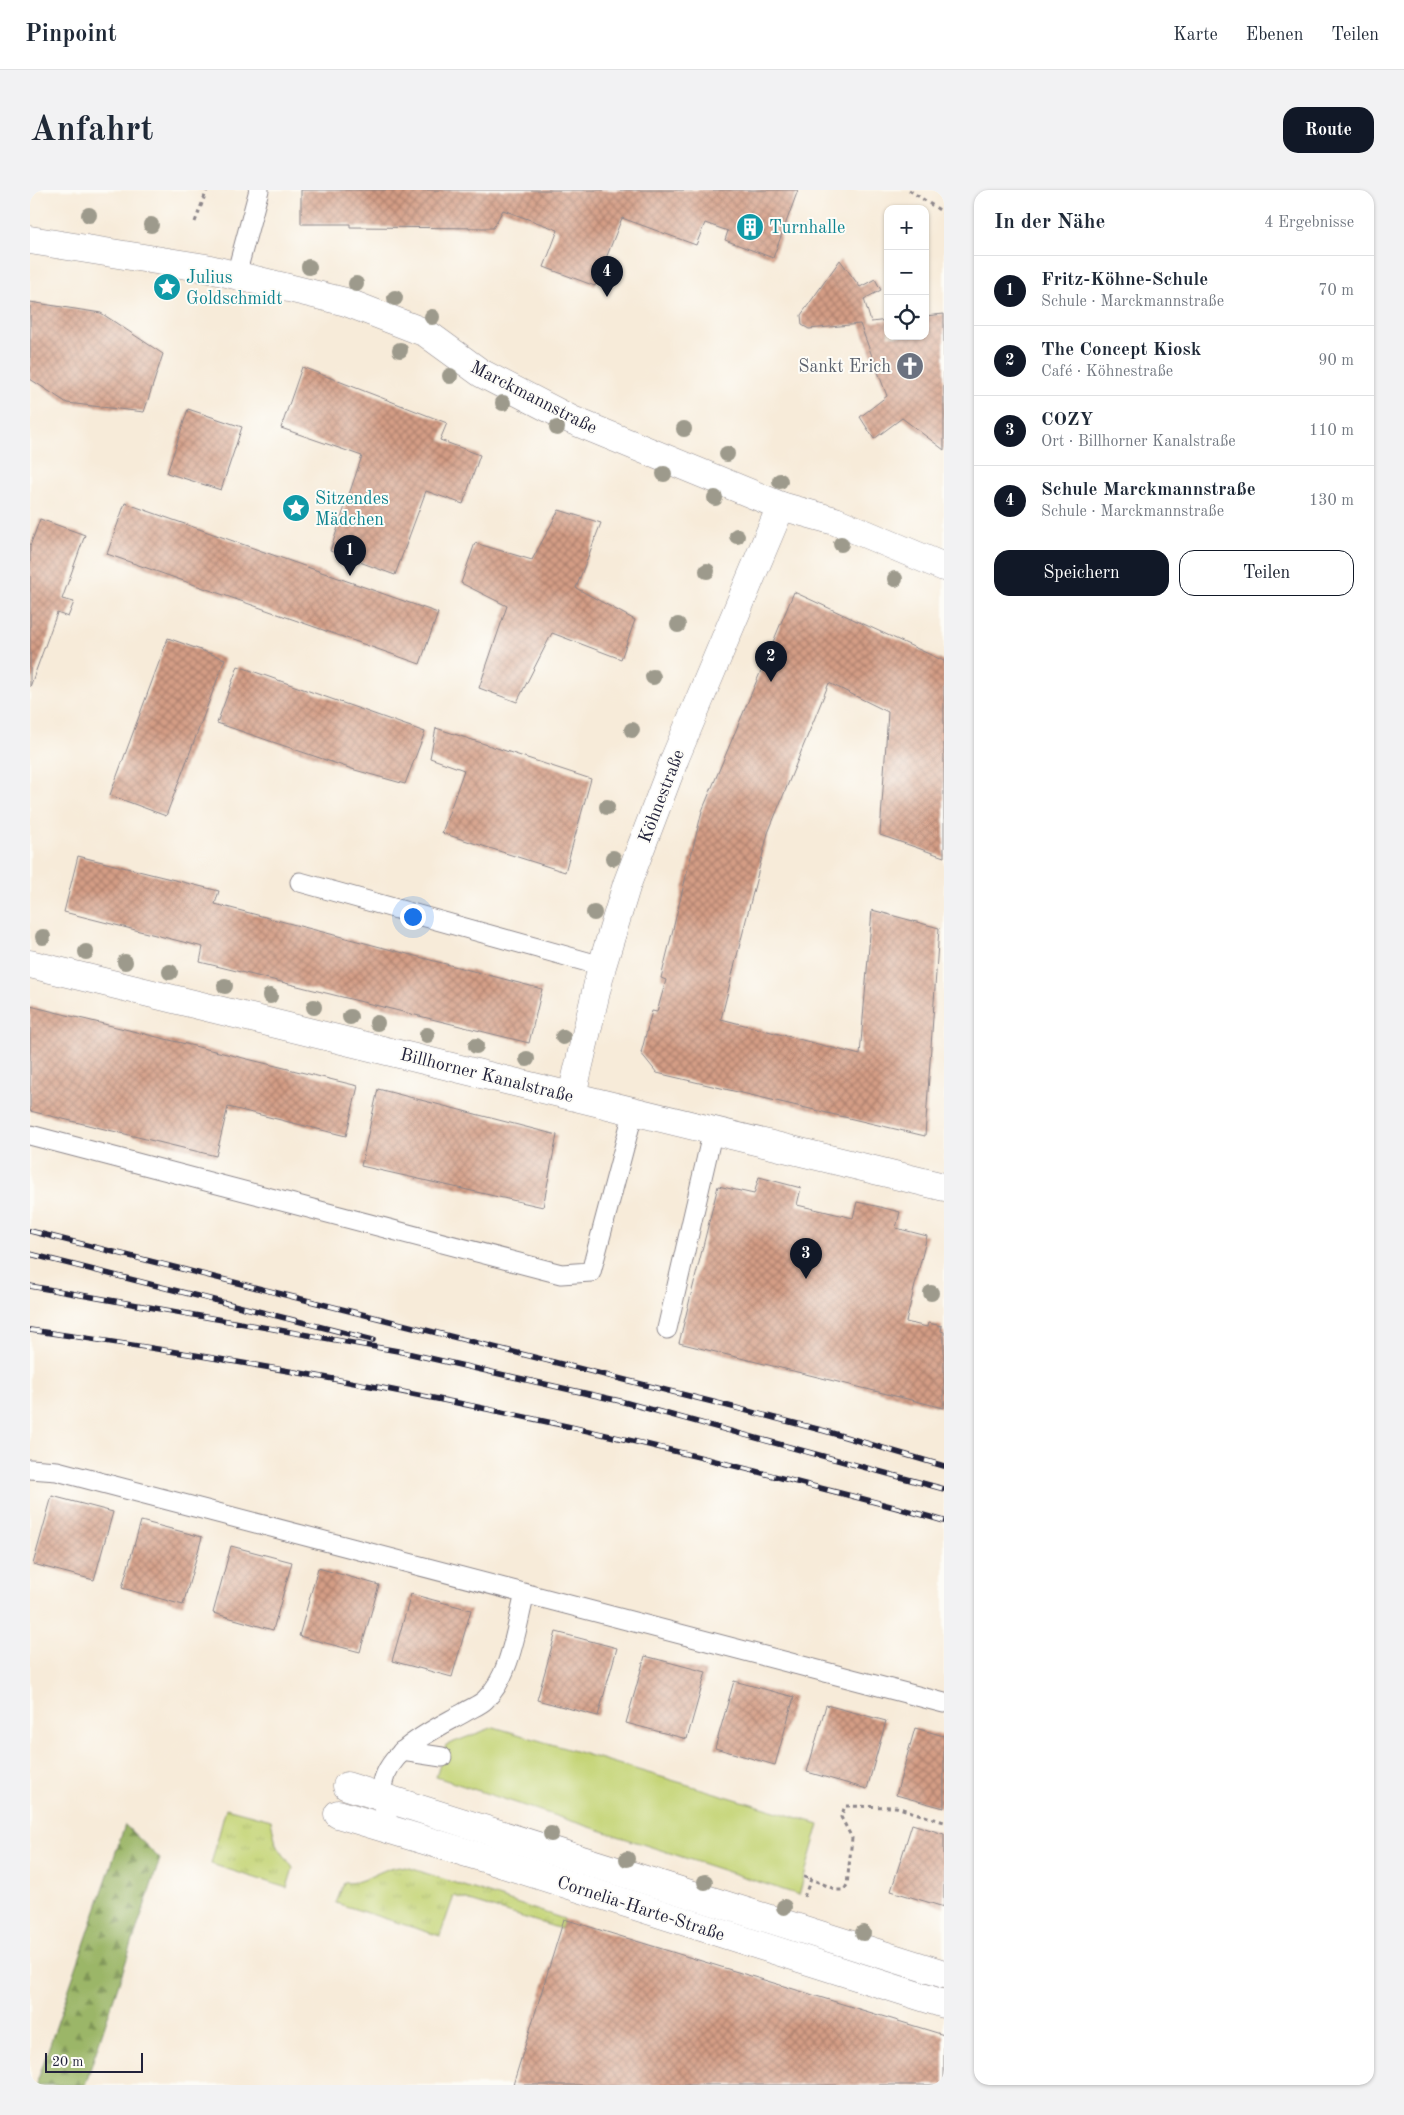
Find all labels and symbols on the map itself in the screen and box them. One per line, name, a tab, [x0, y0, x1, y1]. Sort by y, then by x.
building icon: Turnhalle	[735, 212, 765, 242]
place label: Turnhalle	[769, 219, 845, 237]
pin: 4	[591, 256, 623, 297]
place label: Julius Goldschmidt	[186, 269, 282, 308]
place icon: Julius Goldschmidt	[152, 272, 182, 302]
church icon: Sankt Erich	[895, 351, 925, 381]
street label: Marckmannstraße	[467, 358, 600, 438]
place label: Sankt Erich	[798, 358, 891, 376]
place label: Sitzendes Mädchen	[315, 490, 389, 529]
place icon: Sitzendes Mädchen	[281, 493, 311, 523]
pin: 1	[334, 535, 366, 576]
pin: 2	[755, 641, 787, 682]
street label: Köhnestraße	[636, 747, 688, 846]
your location	[400, 904, 426, 930]
street label: Billhorner Kanalstraße	[398, 1046, 575, 1106]
pin: 3	[790, 1238, 822, 1279]
street label: Cornelia-Harte-Straße	[555, 1873, 727, 1945]
scale bar	[45, 2050, 142, 2073]

